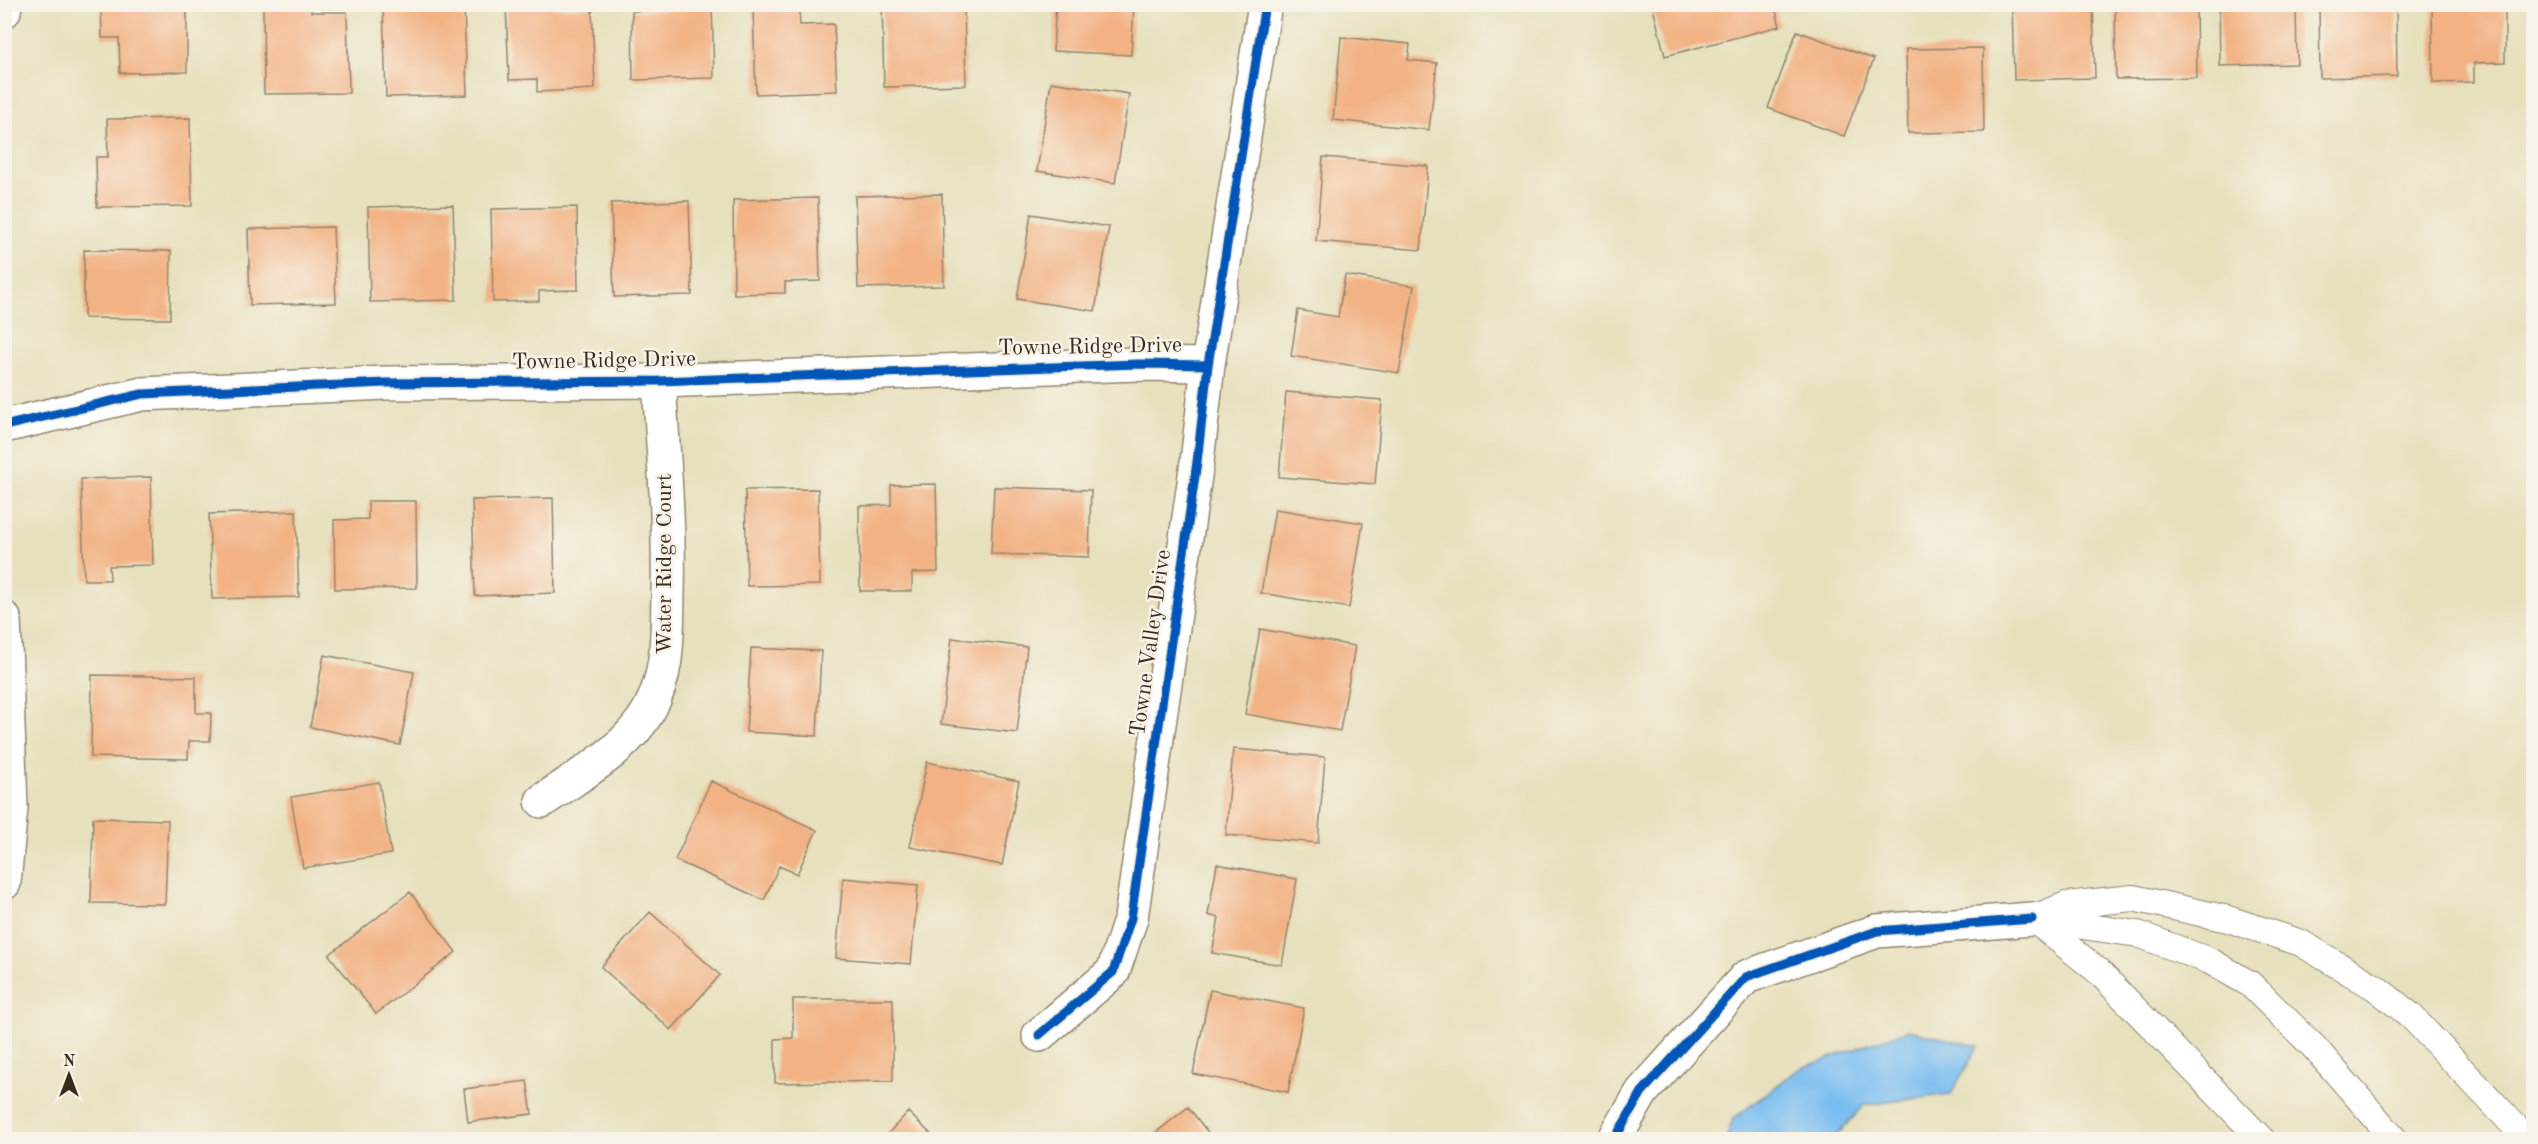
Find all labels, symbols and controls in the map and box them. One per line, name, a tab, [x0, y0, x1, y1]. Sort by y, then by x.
street label: Towne Ridge Drive	[998, 334, 1182, 360]
street label: Towne Ridge Drive	[512, 348, 696, 374]
street label: Water Ridge Court	[654, 473, 676, 655]
street label: Towne Valley Drive	[1127, 548, 1175, 738]
north arrow	[39, 1045, 99, 1105]
text: N	[63, 1054, 76, 1070]

